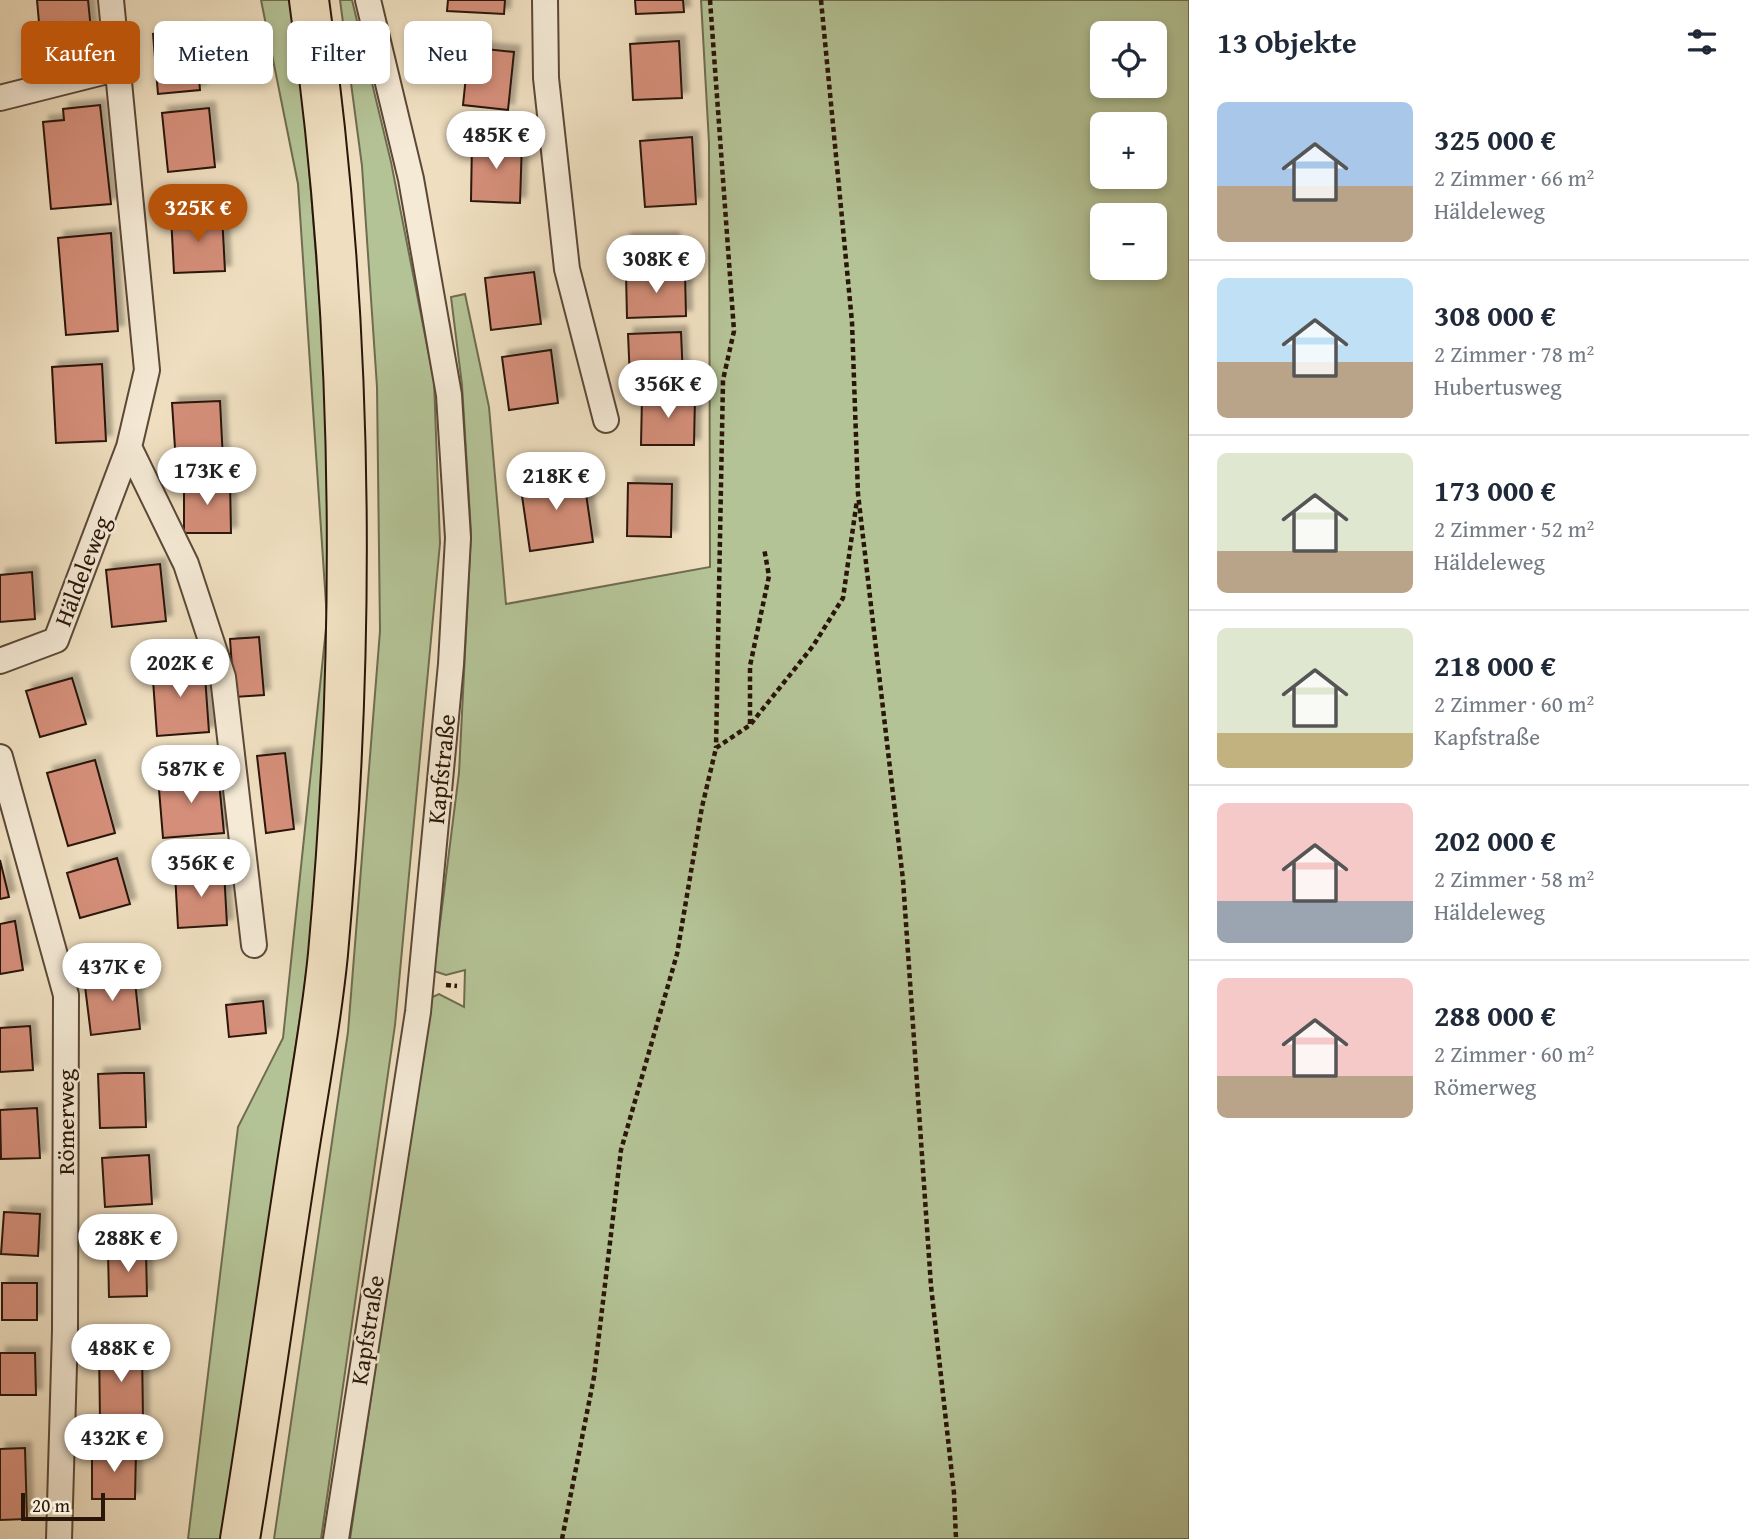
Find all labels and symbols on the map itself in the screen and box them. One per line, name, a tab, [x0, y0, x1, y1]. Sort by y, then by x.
pin: 485K €	[439, 111, 553, 171]
pin: 325K €	[141, 184, 255, 244]
pin: 308K €	[599, 236, 713, 295]
pin: 356K €	[611, 360, 725, 420]
pin: 173K €	[150, 448, 264, 507]
pin: 218K €	[499, 452, 613, 512]
street label: Häldeleweg	[45, 511, 119, 631]
pin: 202K €	[123, 640, 237, 699]
street label: Kapfstraße	[418, 712, 464, 826]
pin: 587K €	[134, 746, 248, 805]
pin: 356K €	[144, 839, 258, 899]
pin: 437K €	[55, 944, 169, 1003]
street label: Römerweg	[48, 1069, 83, 1175]
pin: 288K €	[71, 1214, 185, 1274]
street label: Kapfstraße	[341, 1273, 393, 1387]
pin: 488K €	[64, 1324, 178, 1384]
pin: 432K €	[57, 1414, 171, 1474]
scale bar	[21, 1490, 105, 1522]

